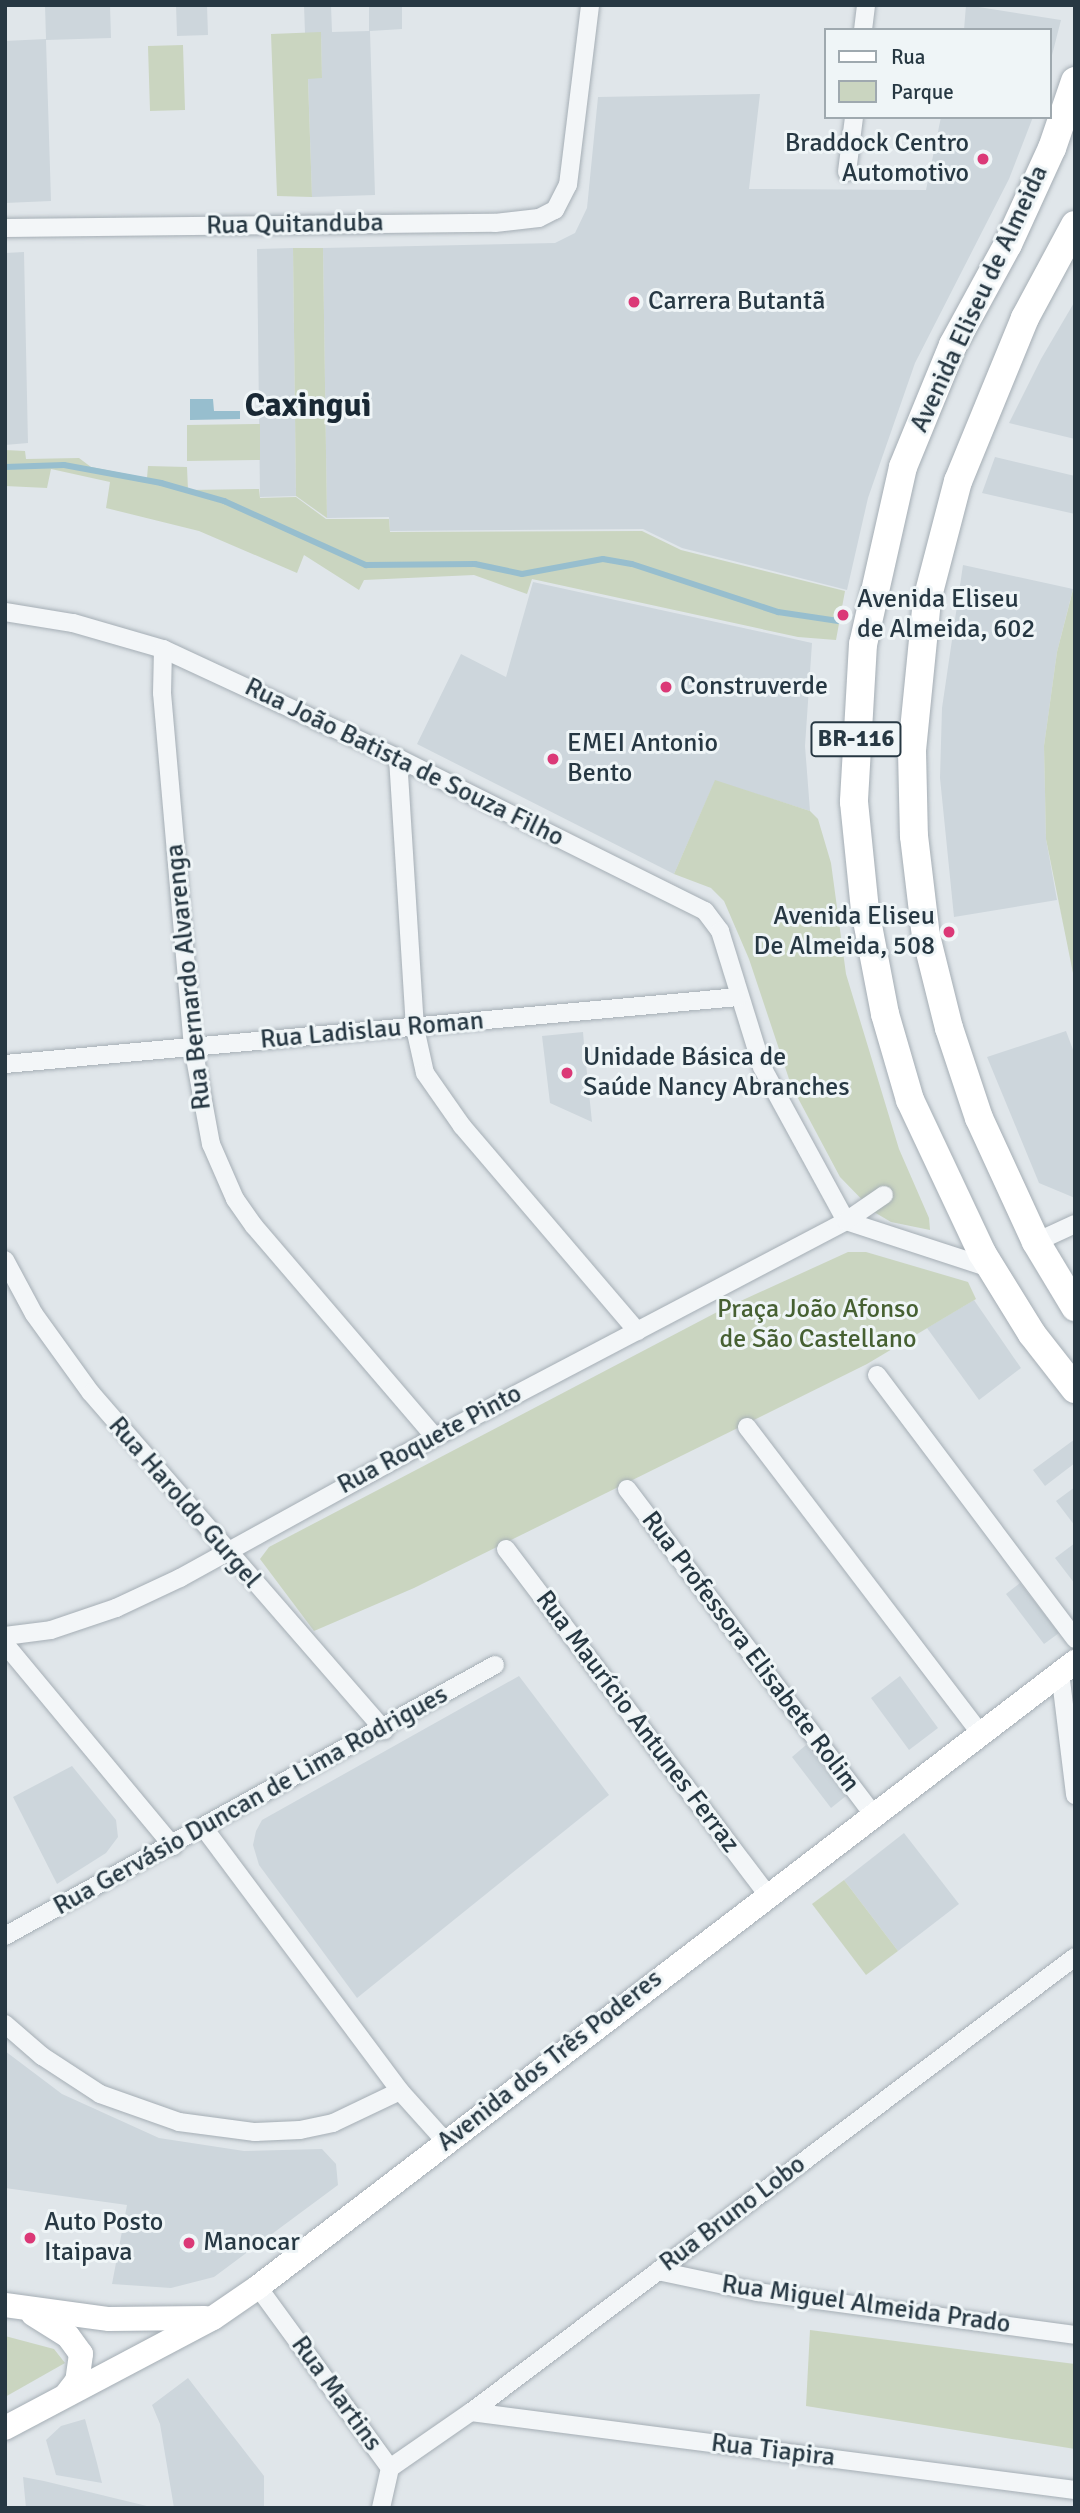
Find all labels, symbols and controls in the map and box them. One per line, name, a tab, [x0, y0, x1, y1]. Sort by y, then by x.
legend	[824, 28, 1052, 119]
text: Rua	[891, 44, 925, 70]
text: Parque	[891, 79, 954, 105]
place label: Braddock Centro Automotivo	[785, 128, 969, 190]
marker: Braddock Centro Automotivo	[975, 151, 991, 167]
street label: Avenida Eliseu de Almeida	[904, 161, 1056, 437]
street label: Rua Quitanduba	[206, 208, 384, 242]
place label: Carrera Butantã	[648, 286, 825, 318]
marker: Carrera Butantã	[626, 294, 642, 310]
district label: Caxingui	[245, 386, 371, 426]
place label: Avenida Eliseu de Almeida, 602	[857, 584, 1035, 646]
marker: Avenida Eliseu de Almeida, 602	[835, 607, 851, 623]
place label: Construverde	[680, 671, 828, 703]
street label: Rua João Batista de Souza Filho	[239, 672, 569, 854]
marker: Construverde	[658, 679, 674, 695]
road number: BR-116	[809, 718, 903, 760]
place label: EMEI Antonio Bento	[567, 728, 718, 790]
marker: EMEI Antonio Bento	[545, 751, 561, 767]
street label: Rua Bernardo Alvarenga	[160, 842, 218, 1112]
place label: Avenida Eliseu De Almeida, 508	[754, 901, 935, 962]
marker: Avenida Eliseu De Almeida, 508	[941, 924, 957, 940]
street label: Rua Ladislau Roman	[259, 1006, 485, 1056]
place label: Unidade Básica de Saúde Nancy Abranches	[583, 1042, 850, 1104]
marker: Unidade Básica de Saúde Nancy Abranches	[557, 1063, 577, 1083]
park label: Praça João Afonso de São Castellano	[717, 1294, 919, 1356]
street label: Rua Roquete Pinto	[333, 1378, 527, 1502]
street label: Rua Haroldo Gurgel	[101, 1411, 267, 1595]
street label: Rua Professora Elisabete Rolim	[634, 1506, 866, 1798]
street label: Rua Maurício Antunes Ferraz	[528, 1585, 746, 1859]
street label: Rua Gervásio Duncan de Lima Rodrigues	[49, 1679, 453, 1923]
street label: Avenida dos Três Poderes	[431, 1963, 669, 2159]
street label: Rua Bruno Lobo	[654, 2149, 812, 2279]
place label: Auto Posto Itaipava	[44, 2207, 163, 2268]
place label: Manocar	[203, 2227, 300, 2259]
marker: Auto Posto Itaipava	[22, 2230, 38, 2246]
marker: Manocar	[181, 2235, 197, 2251]
street label: Rua Miguel Almeida Prado	[720, 2269, 1012, 2341]
street label: Rua Martins	[284, 2330, 388, 2458]
street label: Rua Tiapira	[709, 2428, 837, 2474]

